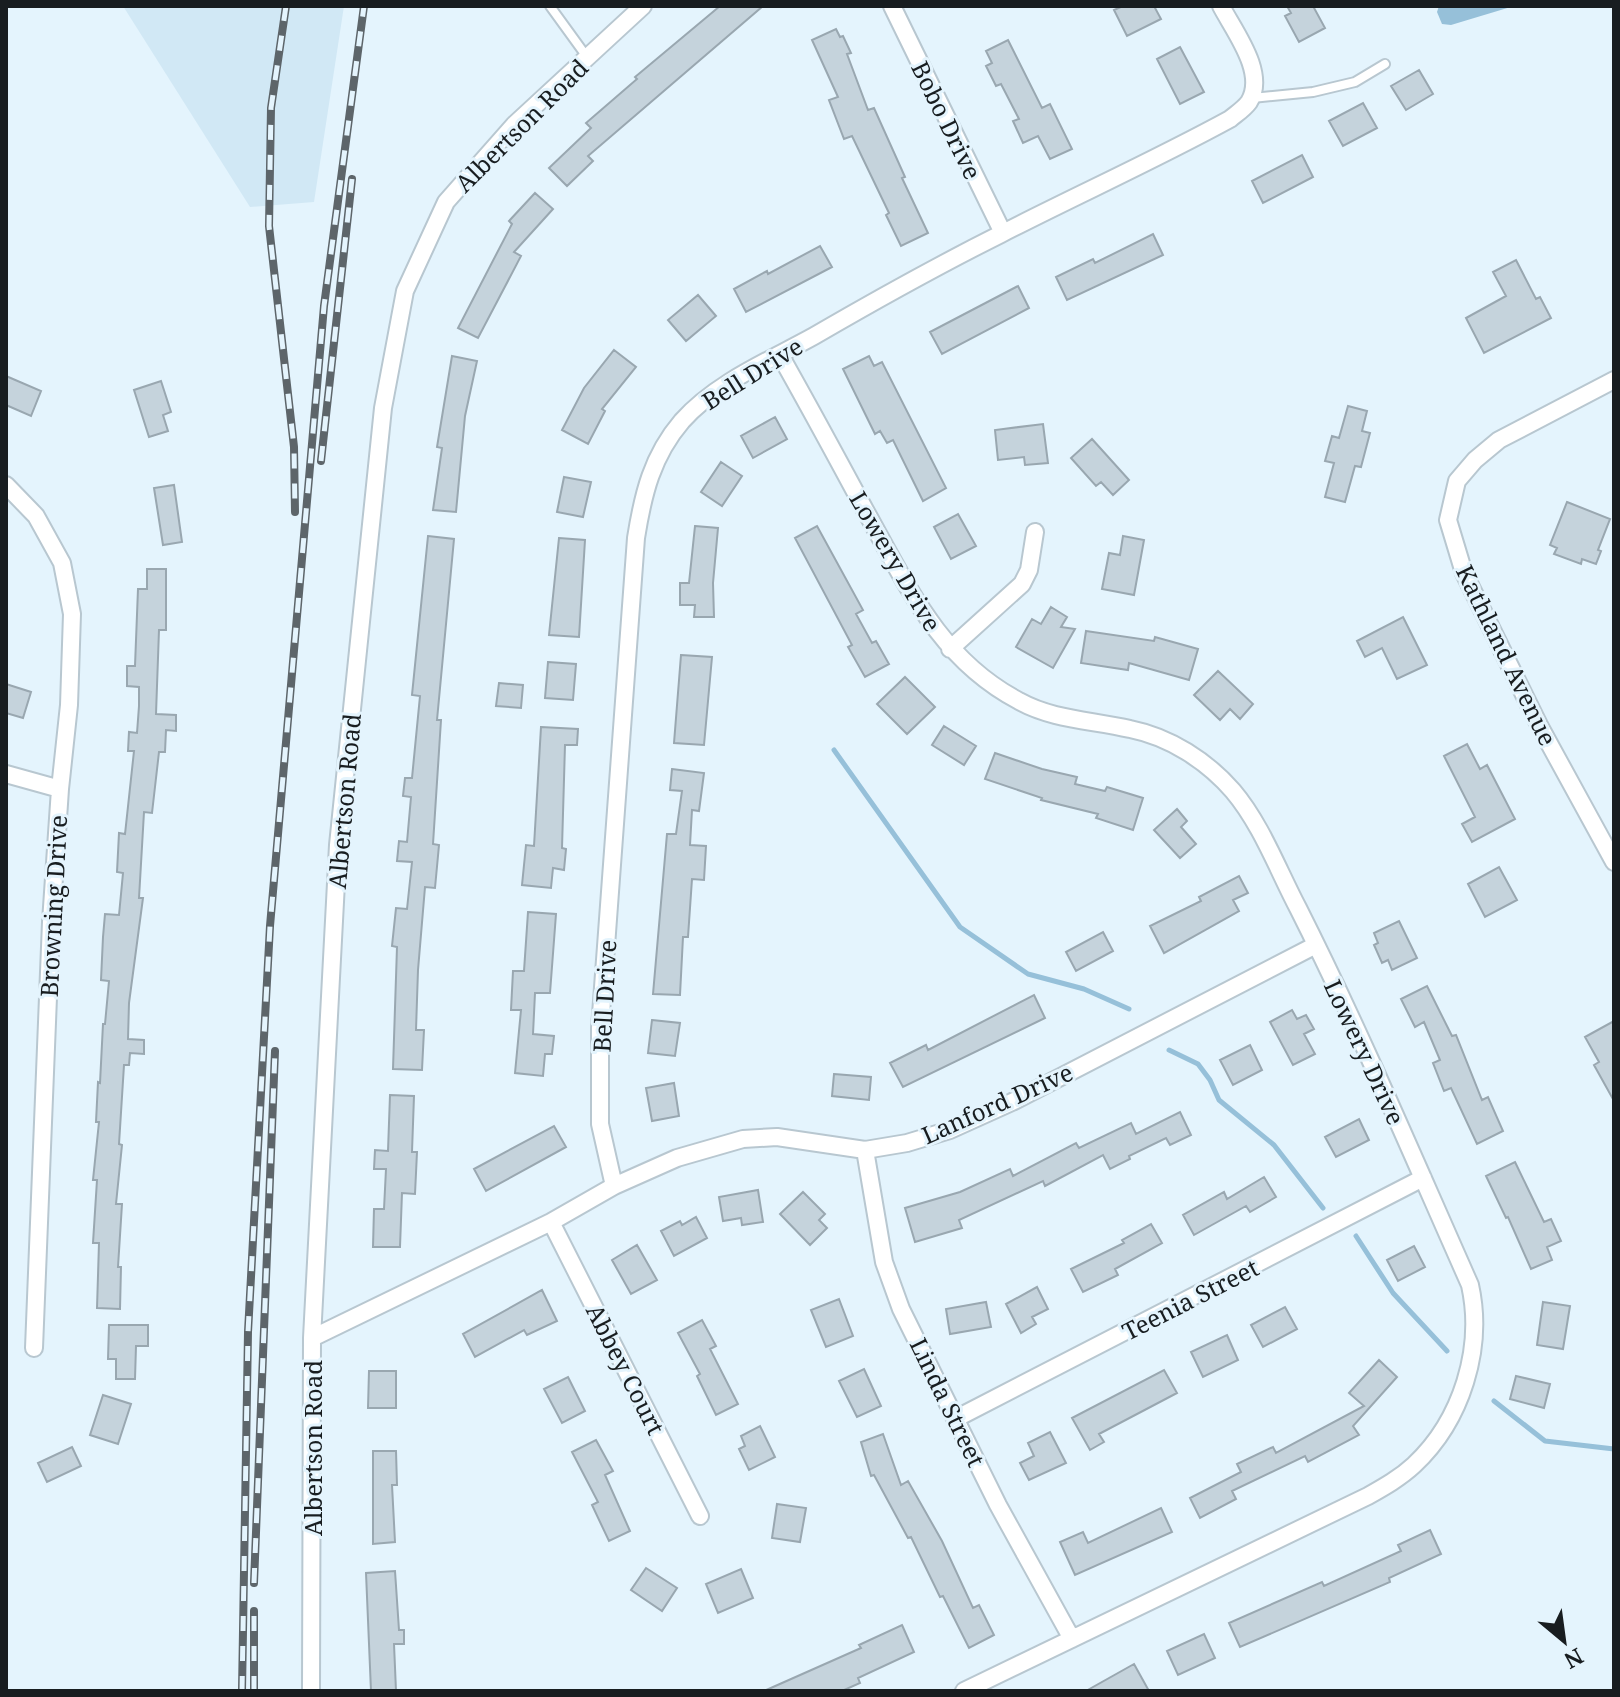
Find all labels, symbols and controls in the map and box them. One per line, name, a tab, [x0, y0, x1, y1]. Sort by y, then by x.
street label: Albertson Road	[447, 51, 595, 199]
street label: Bobo Drive	[904, 55, 990, 185]
street label: Bell Drive	[695, 329, 809, 417]
street label: Lowery Drive	[843, 485, 949, 637]
street label: Kathland Avenue	[1449, 559, 1565, 751]
street label: Albertson Road	[320, 712, 368, 890]
street label: Browning Drive	[32, 814, 74, 998]
street label: Bell Drive	[585, 939, 623, 1053]
street label: Lowery Drive	[1317, 974, 1413, 1130]
street label: Lanford Drive	[916, 1055, 1078, 1151]
street label: Teenia Street	[1116, 1250, 1264, 1348]
street label: Abbey Court	[579, 1298, 673, 1440]
street label: Linda Street	[903, 1332, 993, 1472]
street label: Albertson Road	[296, 1360, 329, 1536]
north arrow	[1524, 1601, 1604, 1681]
text: N	[1559, 1642, 1589, 1677]

